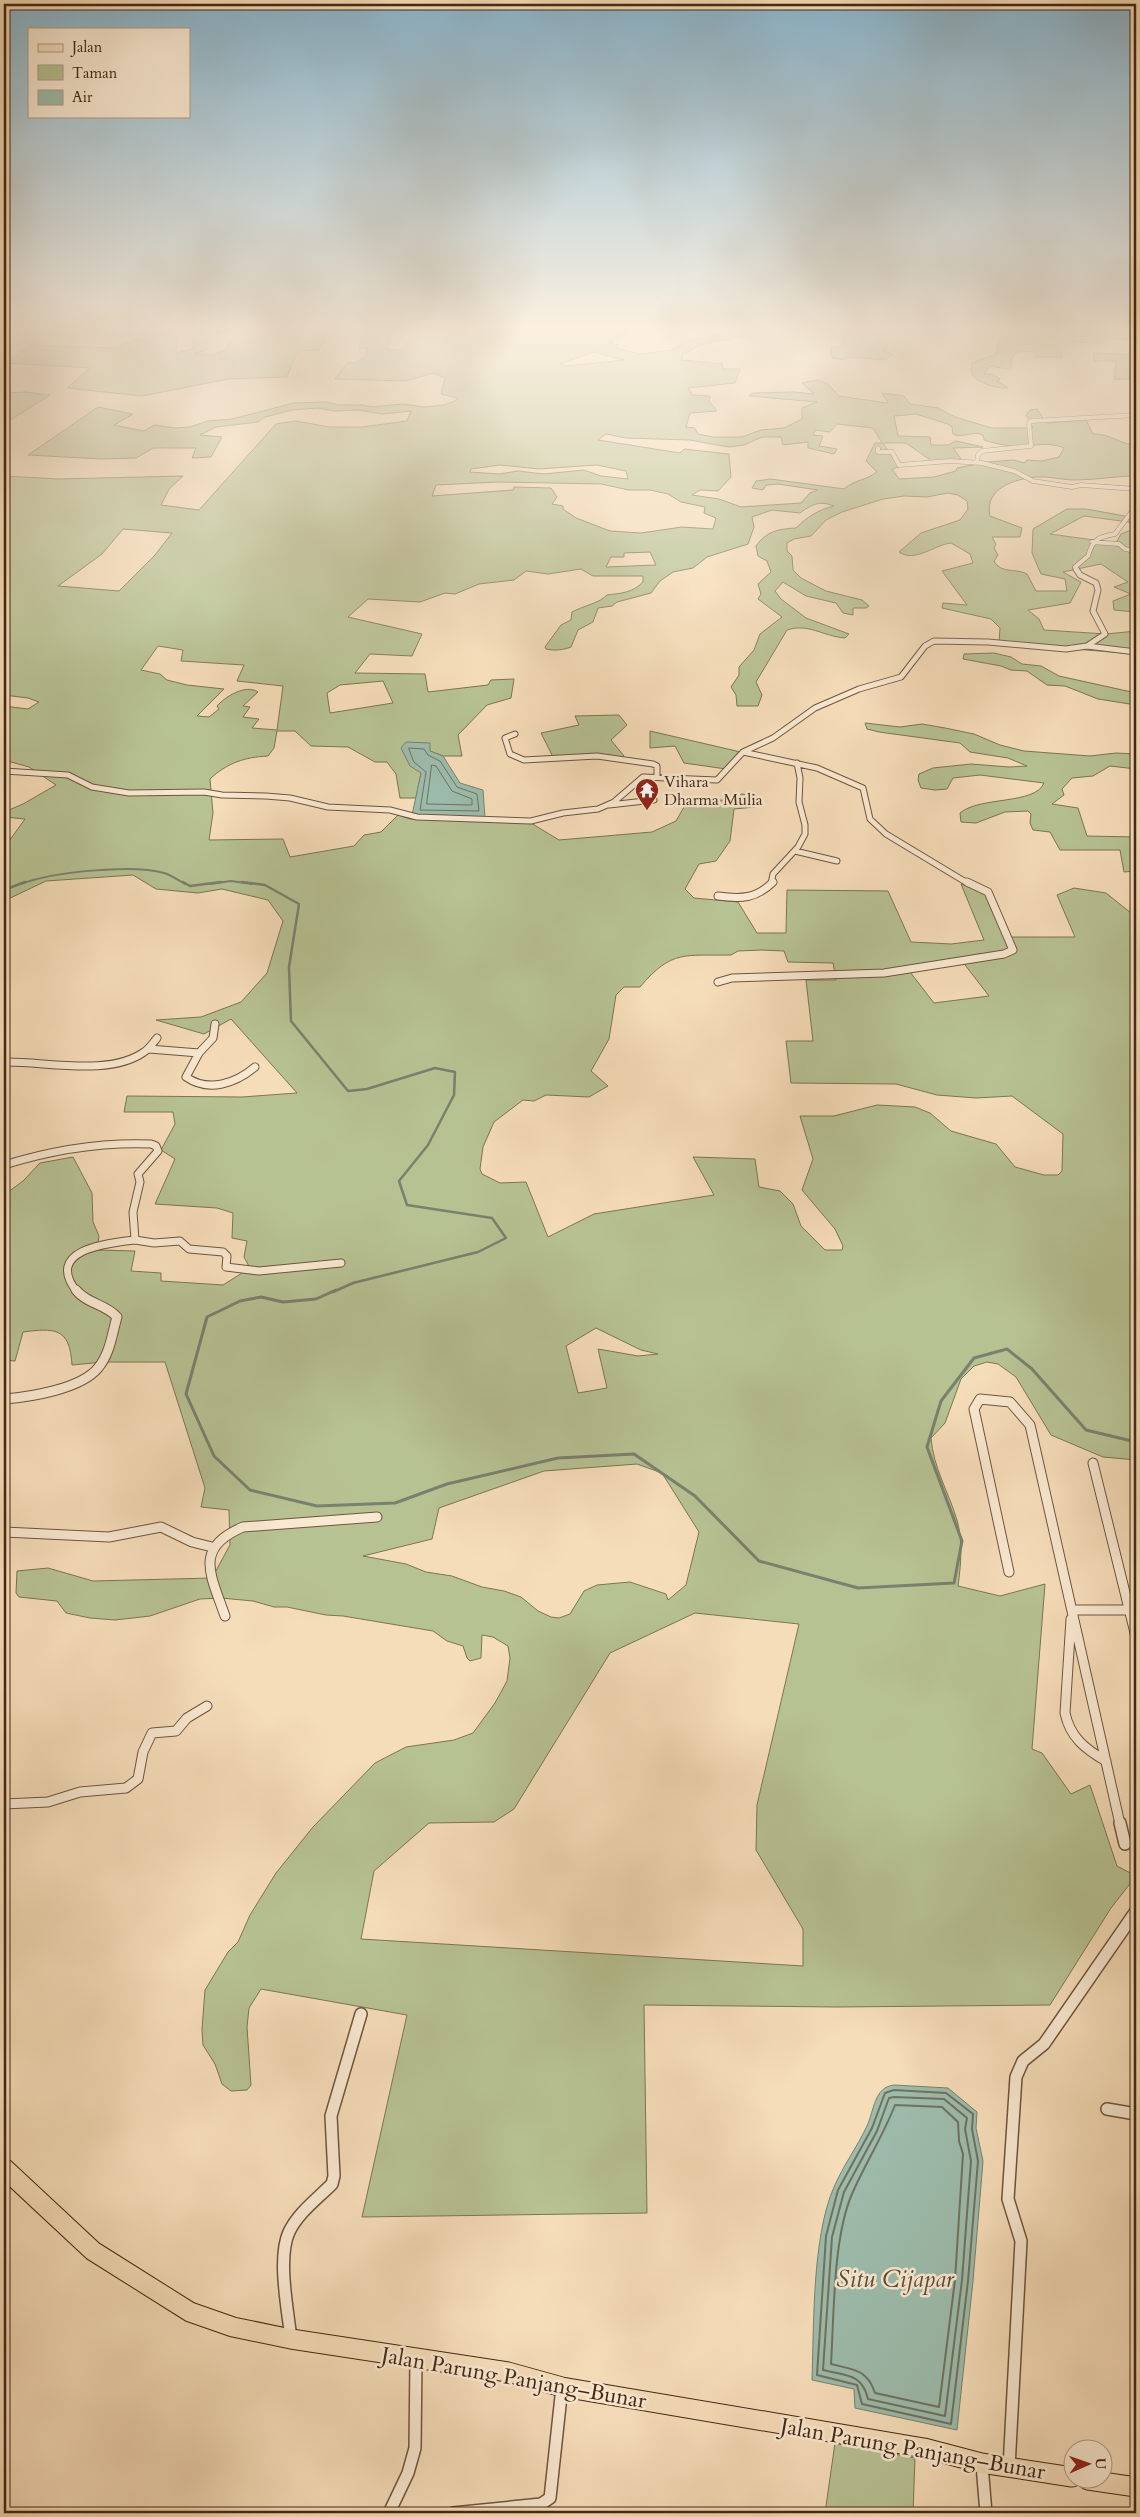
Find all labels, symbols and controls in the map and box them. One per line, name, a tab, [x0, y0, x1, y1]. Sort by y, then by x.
legend	[28, 28, 190, 118]
text: Jalan	[70, 37, 103, 57]
text: Taman	[72, 63, 118, 83]
text: Air	[72, 87, 93, 107]
place label: Vihara Dharma Mulia	[664, 771, 763, 811]
temple icon: Vihara Dharma Mulia	[634, 777, 660, 811]
water label: Situ Cijapar	[836, 2263, 955, 2296]
street label: Jalan Parung Panjang–Bunar	[376, 2339, 650, 2416]
street label: Jalan Parung Panjang–Bunar	[775, 2410, 1049, 2487]
north arrow	[1062, 2440, 1112, 2490]
text: U	[1091, 2458, 1110, 2470]

